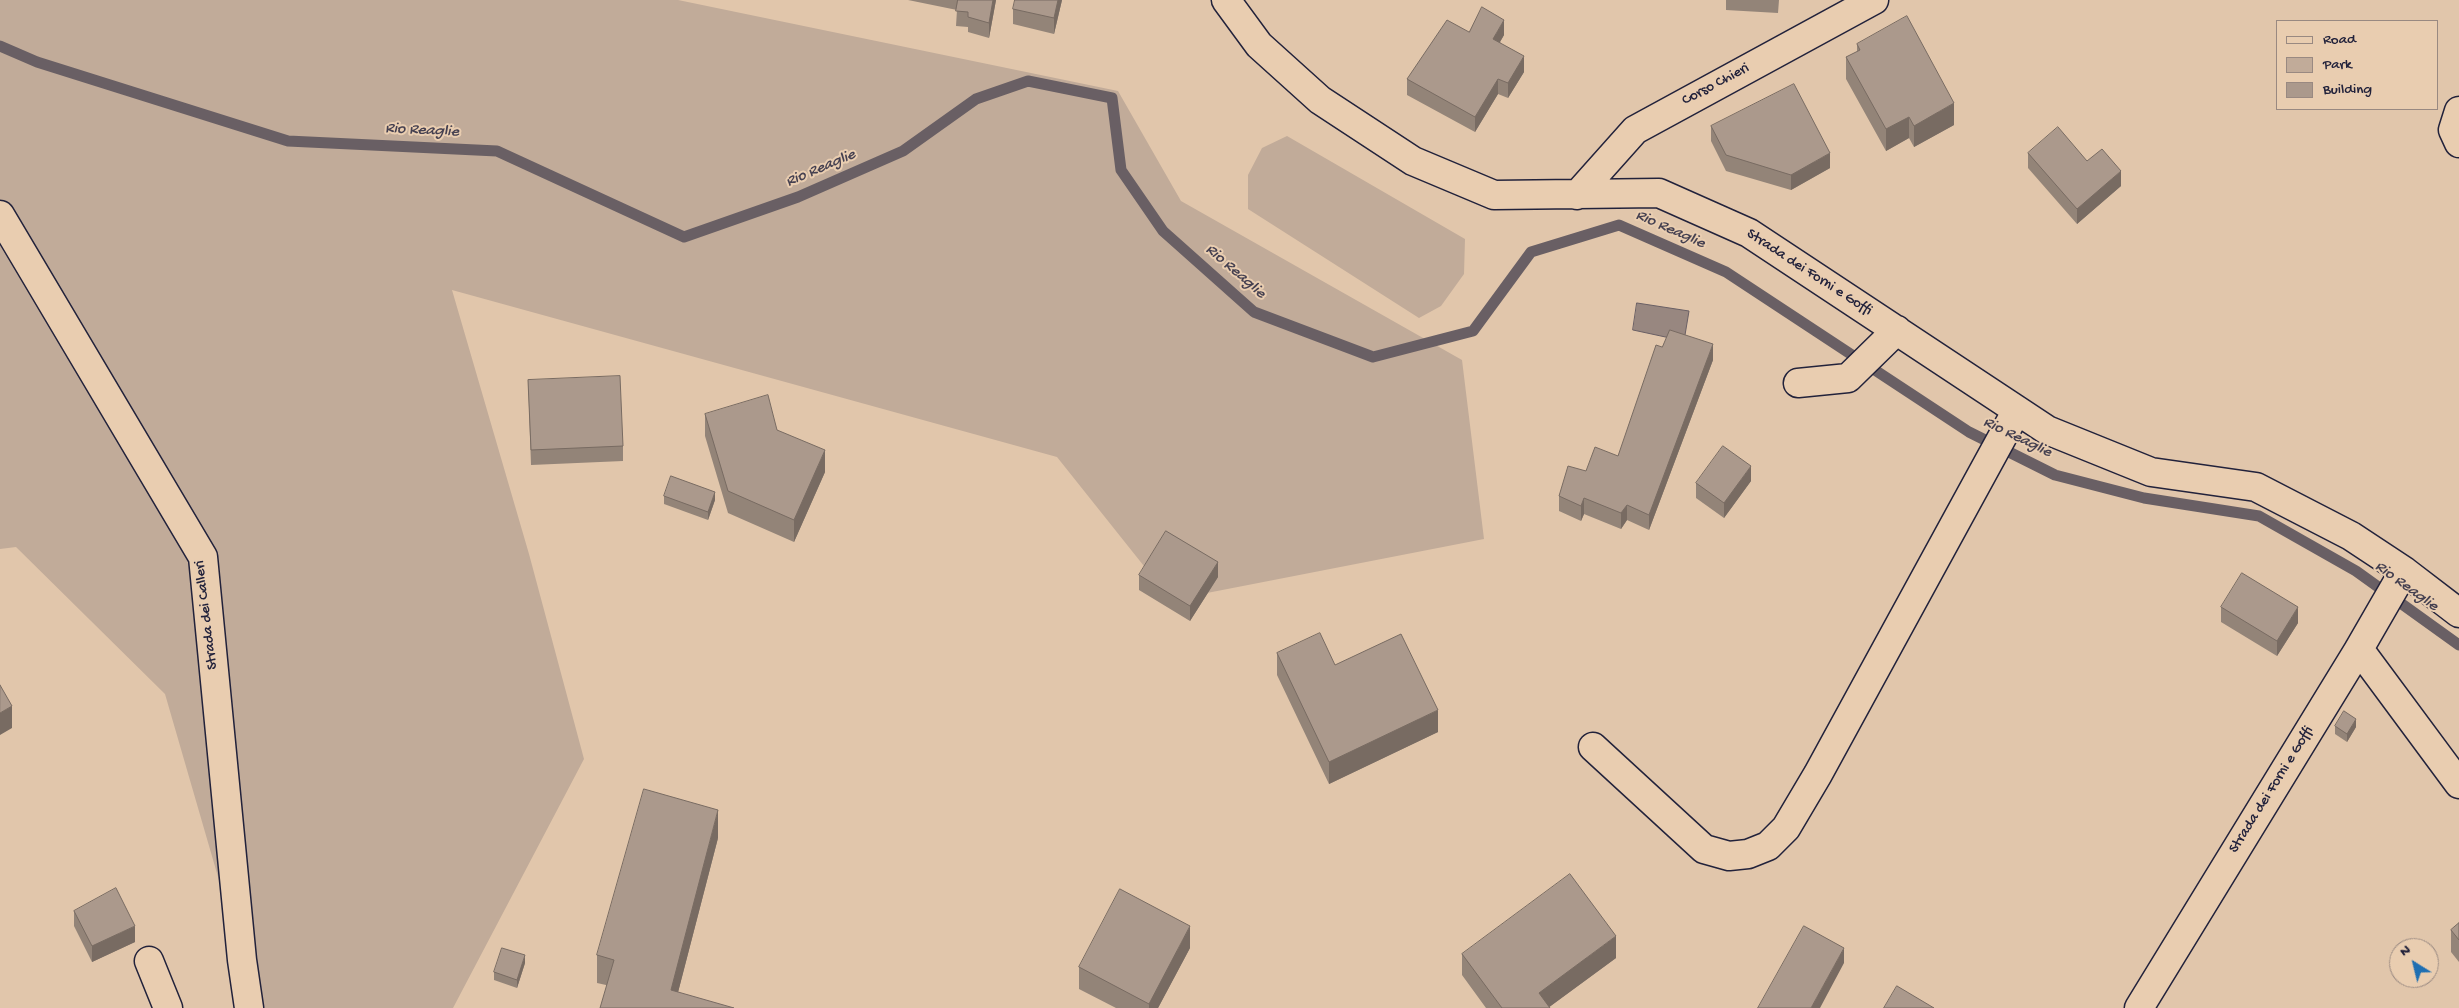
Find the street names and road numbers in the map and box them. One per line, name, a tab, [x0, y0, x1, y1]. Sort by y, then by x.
street label: Corso Chieri	[1679, 60, 1753, 110]
street label: Strada dei Forni e Goffi	[1743, 226, 1875, 320]
street label: Strada dei Calleri	[191, 559, 223, 671]
street label: Strada dei Forni e Goffi	[2226, 723, 2318, 857]

